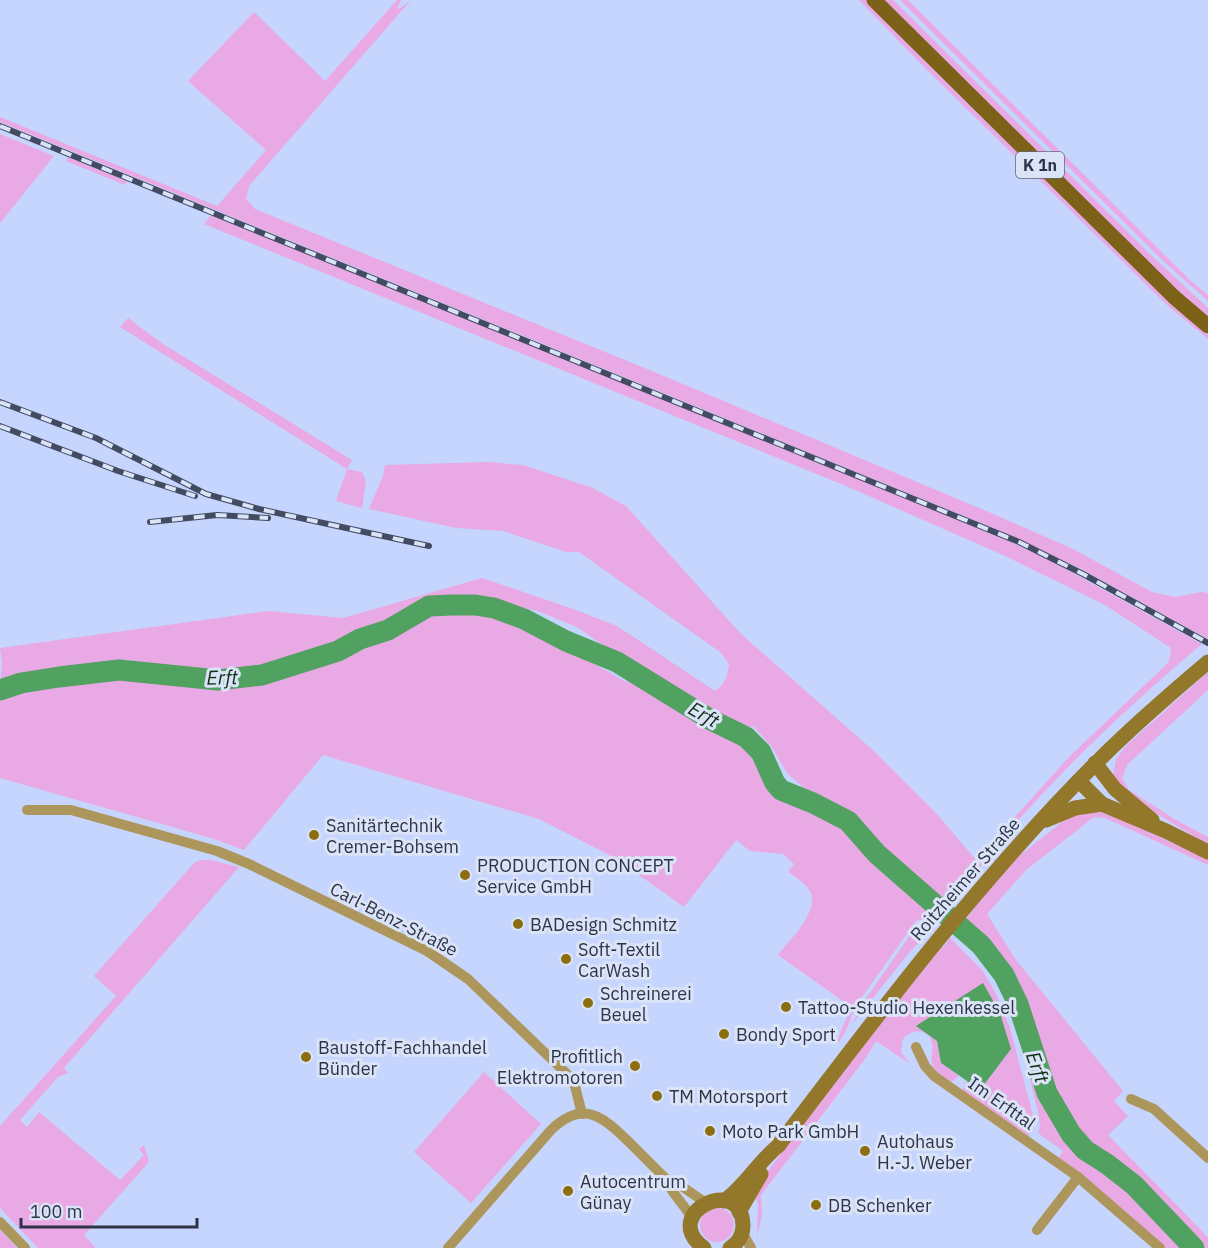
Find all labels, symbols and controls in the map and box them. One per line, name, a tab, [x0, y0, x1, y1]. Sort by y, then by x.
road number: K 1n	[1016, 152, 1064, 178]
water label: Erft	[206, 663, 238, 691]
water label: Erft	[684, 694, 725, 734]
street label: Roitzheimer Straße	[905, 813, 1025, 945]
place label: Sanitärtechnik Cremer-Bohsem	[326, 814, 459, 858]
marker: Sanitärtechnik Cremer-Bohsem	[307, 828, 321, 842]
place label: PRODUCTION CONCEPT Service GmbH	[477, 854, 674, 898]
marker: PRODUCTION CONCEPT Service GmbH	[458, 868, 472, 882]
street label: Carl-Benz-Straße	[326, 877, 462, 961]
place label: BADesign Schmitz	[530, 913, 677, 936]
marker: BADesign Schmitz	[511, 917, 525, 931]
place label: Soft-Textil CarWash	[578, 938, 660, 982]
marker: Soft-Textil CarWash	[559, 952, 573, 966]
place label: Schreinerei Beuel	[600, 982, 692, 1026]
marker: Schreinerei Beuel	[581, 996, 595, 1010]
place label: Tattoo-Studio Hexenkessel	[798, 996, 1015, 1019]
marker: Tattoo-Studio Hexenkessel	[779, 1000, 793, 1014]
place label: Bondy Sport	[736, 1023, 836, 1046]
marker: Bondy Sport	[717, 1027, 731, 1041]
place label: Baustoff-Fachhandel Bünder	[318, 1036, 487, 1080]
place label: Profitlich Elektromotoren	[497, 1045, 623, 1089]
water label: Erft	[1020, 1048, 1056, 1087]
marker: Baustoff-Fachhandel Bünder	[299, 1050, 313, 1064]
marker: Profitlich Elektromotoren	[628, 1059, 642, 1073]
street label: Im Erfttal	[964, 1071, 1040, 1135]
place label: TM Motorsport	[669, 1085, 788, 1108]
marker: TM Motorsport	[650, 1089, 664, 1103]
place label: Moto Park GmbH	[722, 1120, 859, 1143]
marker: Moto Park GmbH	[703, 1124, 717, 1138]
place label: Autohaus H.-J. Weber	[877, 1130, 972, 1174]
marker: Autohaus H.-J. Weber	[858, 1144, 872, 1158]
place label: Autocentrum Günay	[580, 1170, 686, 1214]
marker: Autocentrum Günay	[561, 1184, 575, 1198]
scale bar	[21, 1191, 196, 1229]
place label: DB Schenker	[828, 1194, 932, 1217]
marker: DB Schenker	[809, 1198, 823, 1212]
text: 100 m	[30, 1200, 82, 1223]

